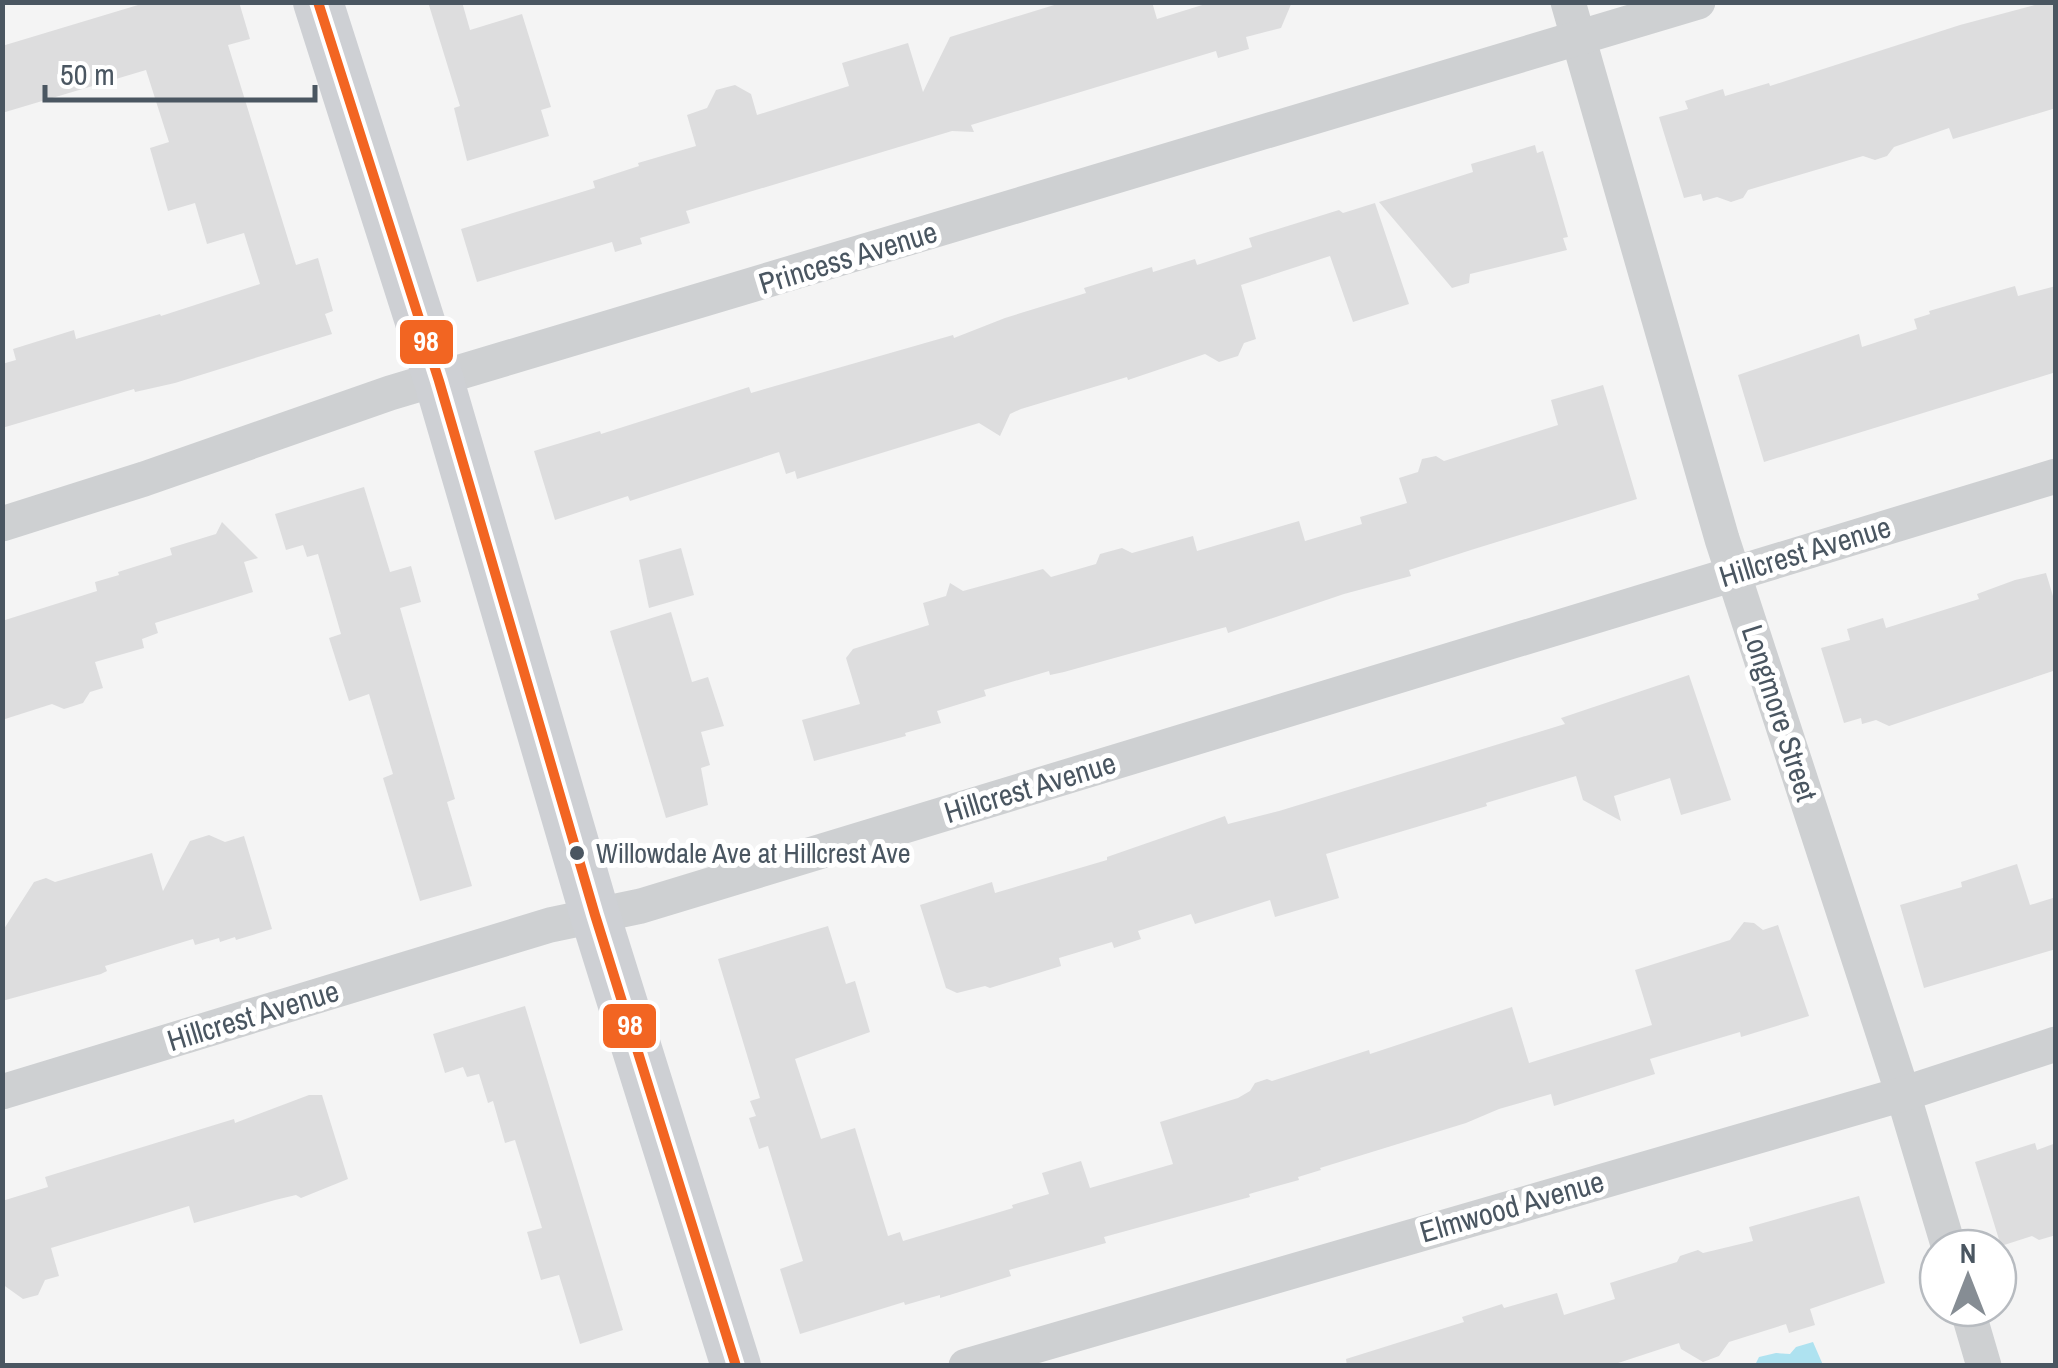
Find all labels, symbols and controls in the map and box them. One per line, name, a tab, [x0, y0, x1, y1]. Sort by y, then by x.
scale bar	[45, 40, 315, 102]
text: 50 m	[60, 54, 115, 94]
street label: Princess Avenue	[754, 211, 942, 303]
line badge: 98	[398, 318, 455, 366]
text: 98	[413, 322, 439, 360]
street label: Hillcrest Avenue	[1714, 506, 1895, 596]
street label: Longmore Street	[1733, 619, 1827, 806]
street label: Hillcrest Avenue	[939, 742, 1120, 832]
place label: Willowdale Ave at Hillcrest Ave	[596, 834, 910, 872]
marker: Willowdale Ave at Hillcrest Ave	[567, 843, 587, 863]
street label: Hillcrest Avenue	[162, 970, 343, 1060]
line badge: 98	[601, 1002, 658, 1050]
text: 98	[617, 1006, 643, 1044]
street label: Elmwood Avenue	[1415, 1161, 1608, 1251]
north arrow	[1918, 1228, 2018, 1328]
text: N	[1960, 1234, 1976, 1272]

